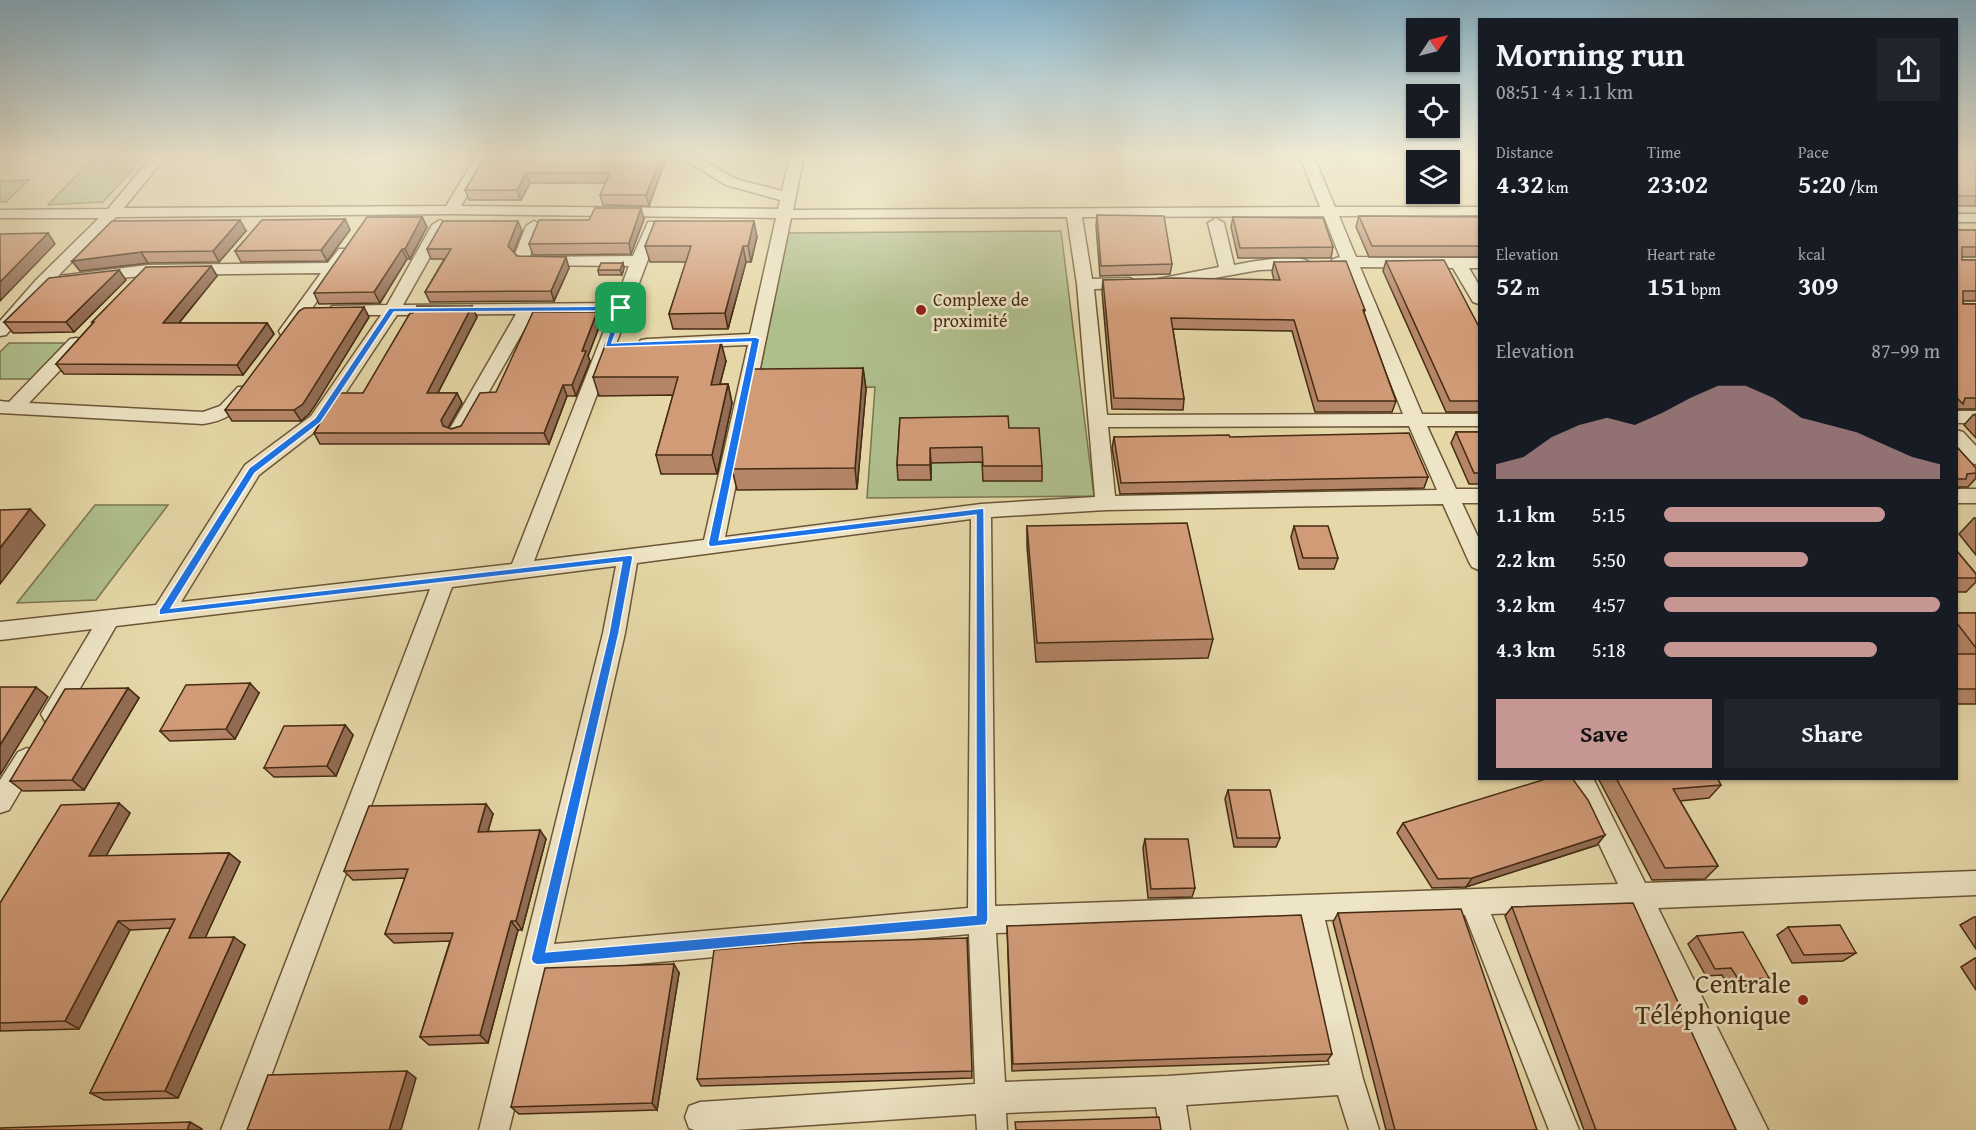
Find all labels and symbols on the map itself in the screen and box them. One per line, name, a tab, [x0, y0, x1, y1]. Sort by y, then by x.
north arrow	[1406, 18, 1460, 72]
pin	[595, 282, 646, 333]
place label: Complexe de proximité	[933, 286, 1029, 334]
marker: Complexe de proximité	[914, 303, 928, 317]
place label: Centrale Téléphonique	[1635, 963, 1791, 1034]
marker: Centrale Téléphonique	[1796, 993, 1810, 1007]

